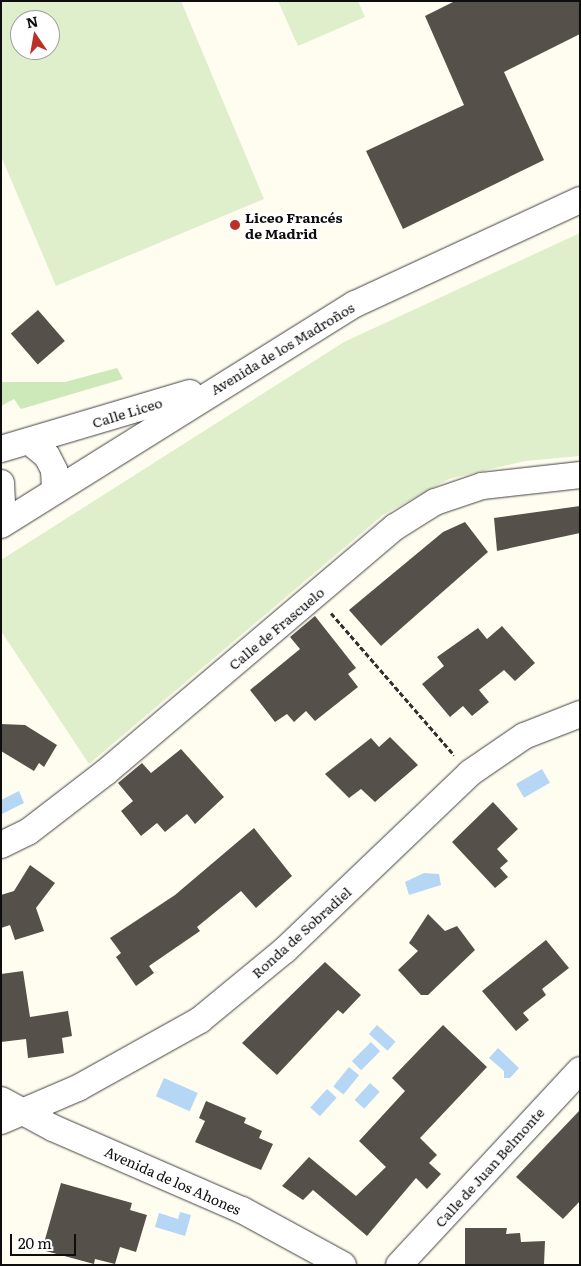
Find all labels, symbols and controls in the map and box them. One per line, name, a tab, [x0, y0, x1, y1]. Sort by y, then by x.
north arrow	[10, 10, 60, 60]
text: N	[24, 10, 40, 32]
place label: Liceo Francés de Madrid	[245, 209, 342, 242]
marker: Liceo Francés de Madrid	[229, 219, 241, 231]
street label: Avenida de los Madroños	[207, 298, 357, 398]
street label: Calle Liceo	[90, 393, 164, 431]
street label: Calle de Frascuelo	[225, 583, 327, 673]
street label: Ronda de Sobradiel	[248, 883, 354, 981]
street label: Calle de Juan Belmonte	[431, 1104, 547, 1230]
street label: Avenida de los Ahones	[102, 1142, 244, 1218]
scale bar	[12, 1224, 79, 1256]
text: 20 m	[18, 1231, 52, 1254]

